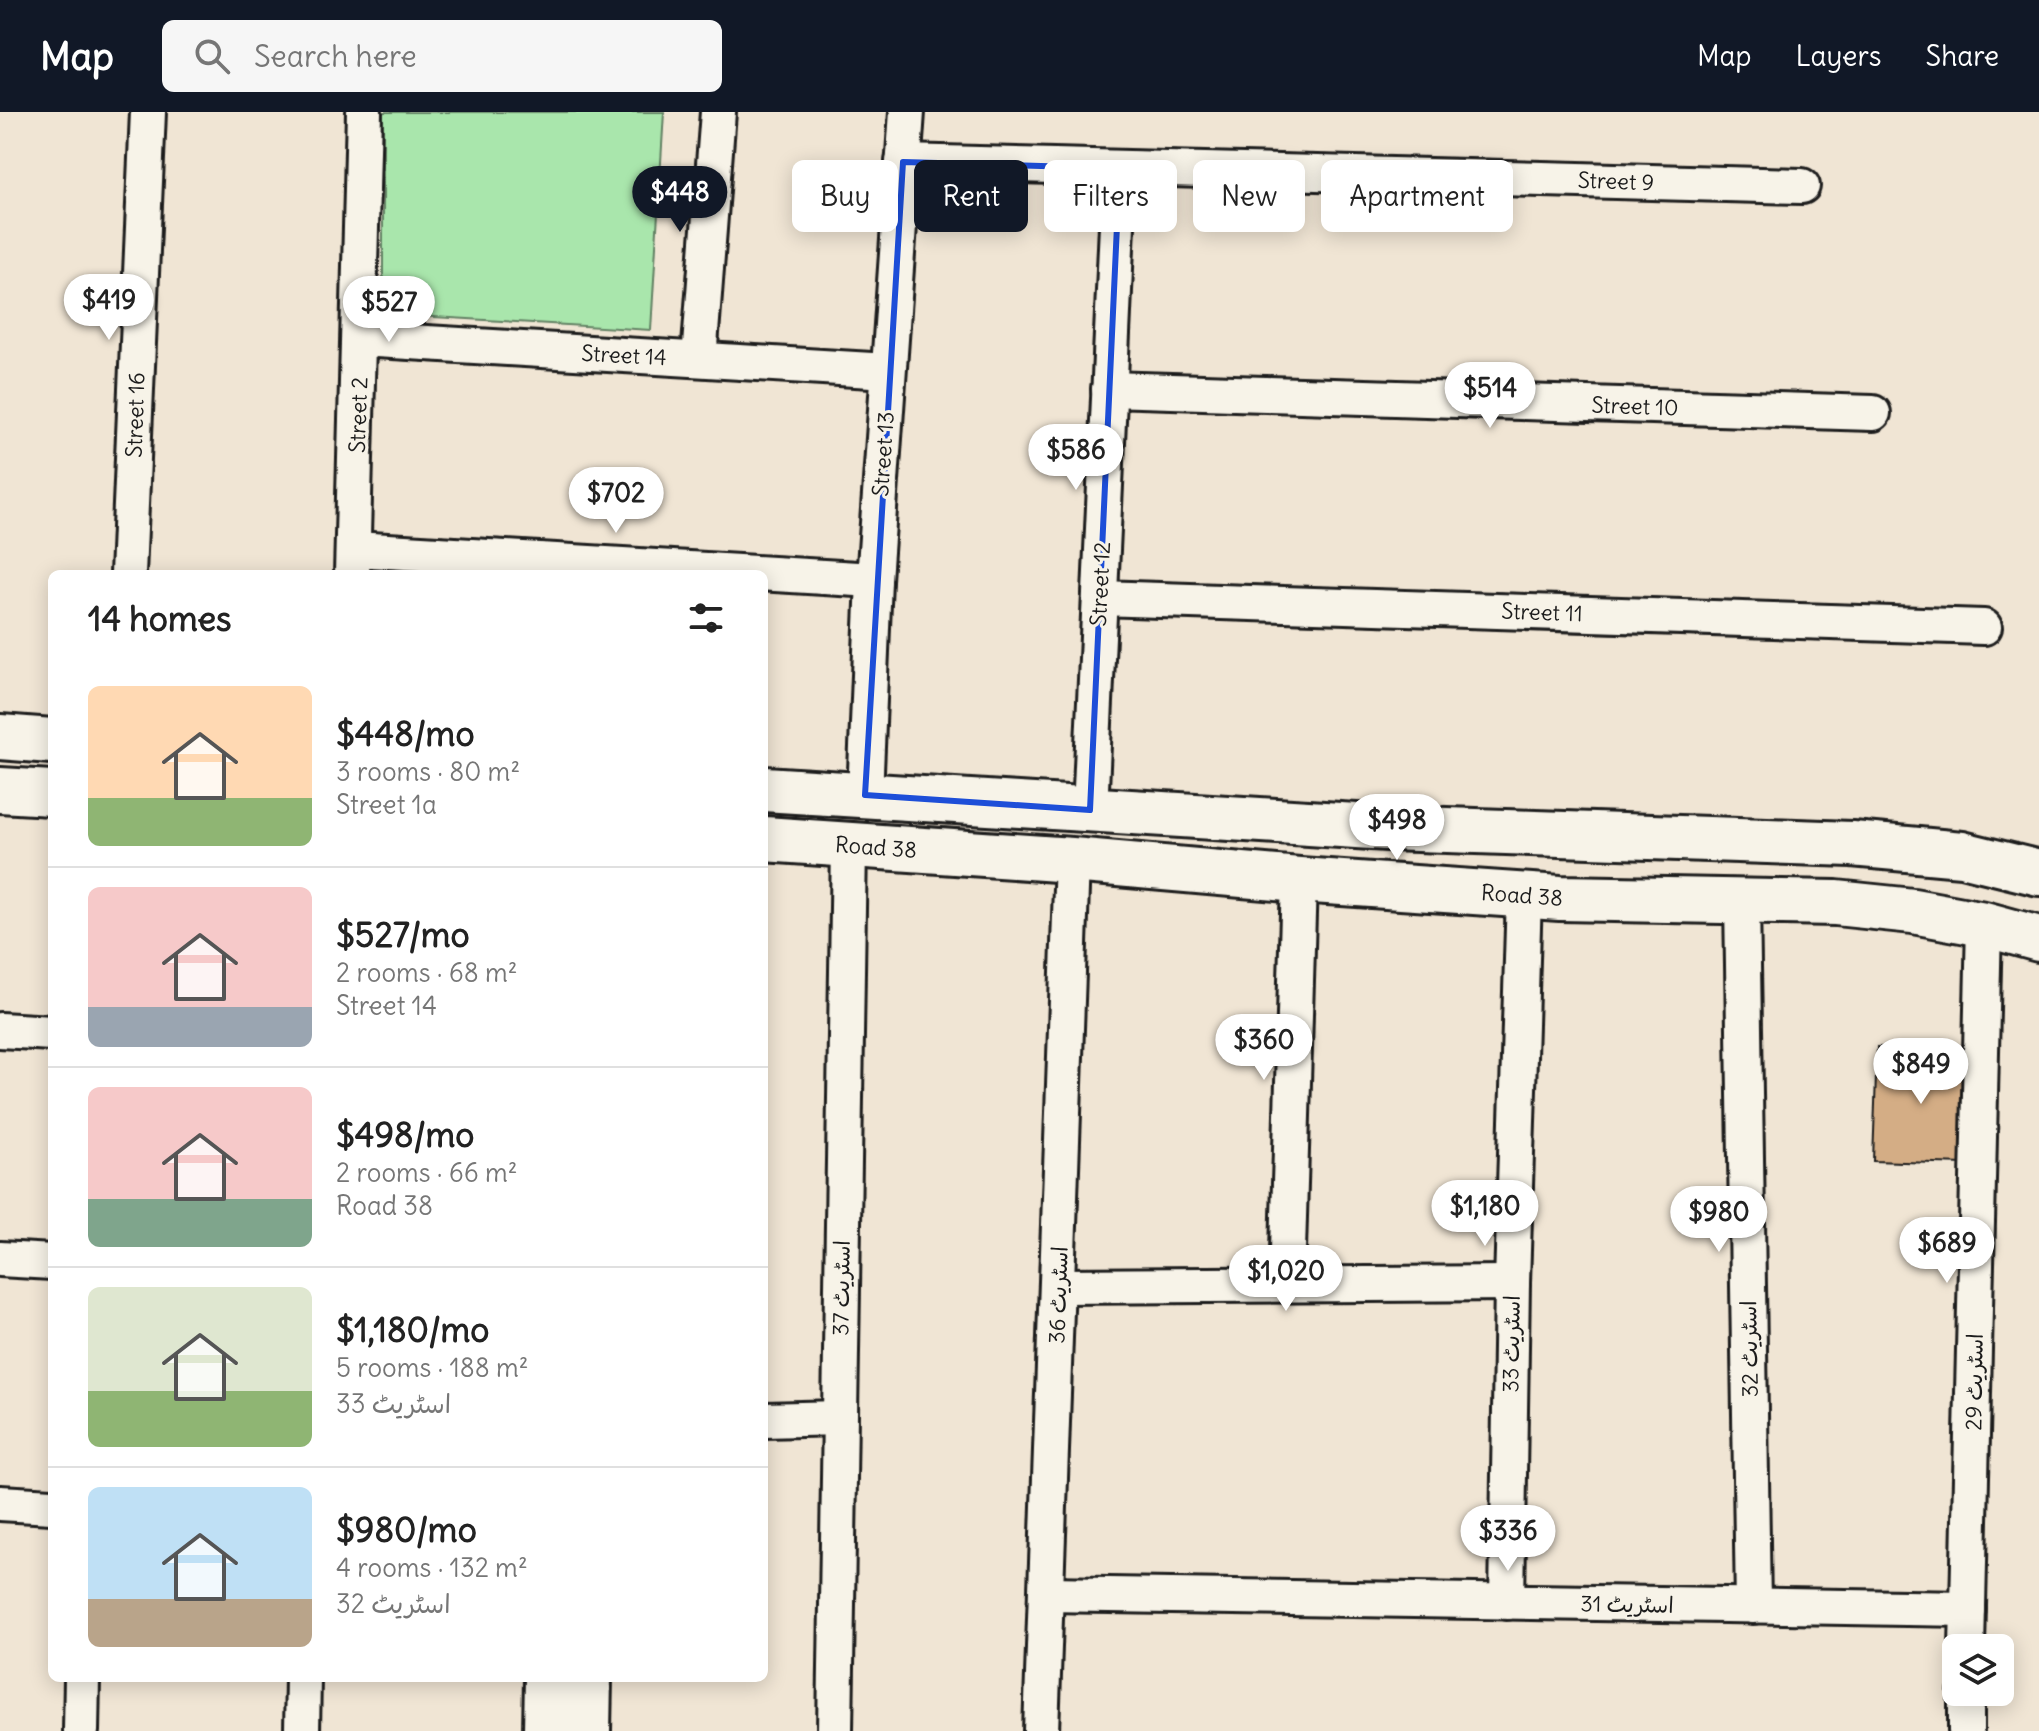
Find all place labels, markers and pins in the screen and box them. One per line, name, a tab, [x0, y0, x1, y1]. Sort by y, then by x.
pin: $448	[633, 166, 727, 234]
pin: $419	[62, 274, 156, 342]
pin: $527	[342, 276, 436, 344]
pin: $514	[1443, 362, 1537, 430]
pin: $586	[1029, 424, 1123, 492]
pin: $702	[569, 467, 663, 535]
pin: $498	[1350, 794, 1444, 862]
pin: $360	[1217, 1014, 1311, 1082]
pin: $849	[1874, 1038, 1968, 1106]
pin: $1,180	[1420, 1180, 1550, 1248]
pin: $980	[1672, 1186, 1766, 1254]
pin: $689	[1900, 1217, 1994, 1285]
pin: $1,020	[1221, 1245, 1351, 1313]
pin: $336	[1461, 1505, 1555, 1573]

